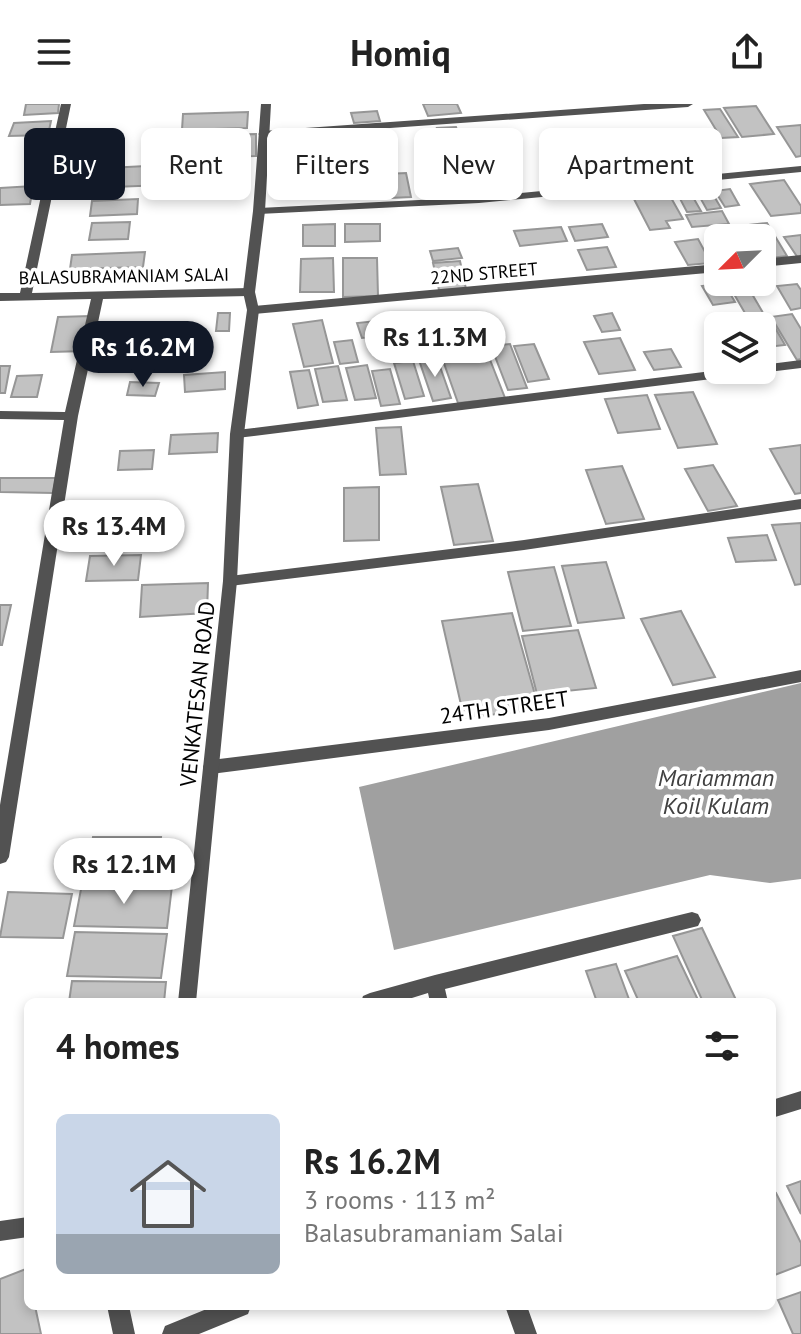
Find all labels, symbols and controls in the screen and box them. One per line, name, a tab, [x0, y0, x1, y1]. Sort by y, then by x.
text: Homiq	[350, 29, 451, 76]
icon: menu	[32, 30, 76, 74]
icon: share	[725, 30, 769, 74]
chip: Buy	[24, 128, 125, 200]
chip: Rent	[141, 128, 251, 200]
chip: Filters	[267, 128, 398, 200]
chip: New	[414, 128, 523, 200]
chip: Apartment	[539, 128, 722, 200]
north arrow	[704, 224, 776, 296]
map controls	[704, 224, 776, 384]
street label: 22ND STREET	[429, 257, 539, 289]
street label: BALASUBRAMANIAM SALAI	[19, 263, 229, 289]
pin: Rs 11.3M	[352, 311, 518, 379]
button: layers	[704, 312, 776, 384]
text: Rs 11.3M	[383, 320, 487, 353]
pin: Rs 16.2M	[60, 321, 226, 389]
text: Rs 16.2M	[91, 330, 195, 363]
pin: Rs 13.4M	[31, 500, 197, 568]
text: Rs 13.4M	[62, 509, 166, 542]
street label: VENKATESAN ROAD	[173, 600, 221, 789]
street label: 24TH STREET	[438, 684, 570, 730]
water label: Mariamman Koil Kulam	[658, 762, 774, 821]
pin: Rs 12.1M	[41, 838, 207, 906]
text: Rs 12.1M	[72, 847, 176, 880]
text: 4 homes	[56, 1024, 180, 1068]
icon: filters	[700, 1024, 744, 1068]
text: Rs 16.2M	[304, 1139, 441, 1183]
icon: home	[120, 1146, 216, 1242]
text: 3 rooms · 113 m²	[304, 1183, 496, 1216]
text: Balasubramaniam Salai	[304, 1216, 564, 1249]

